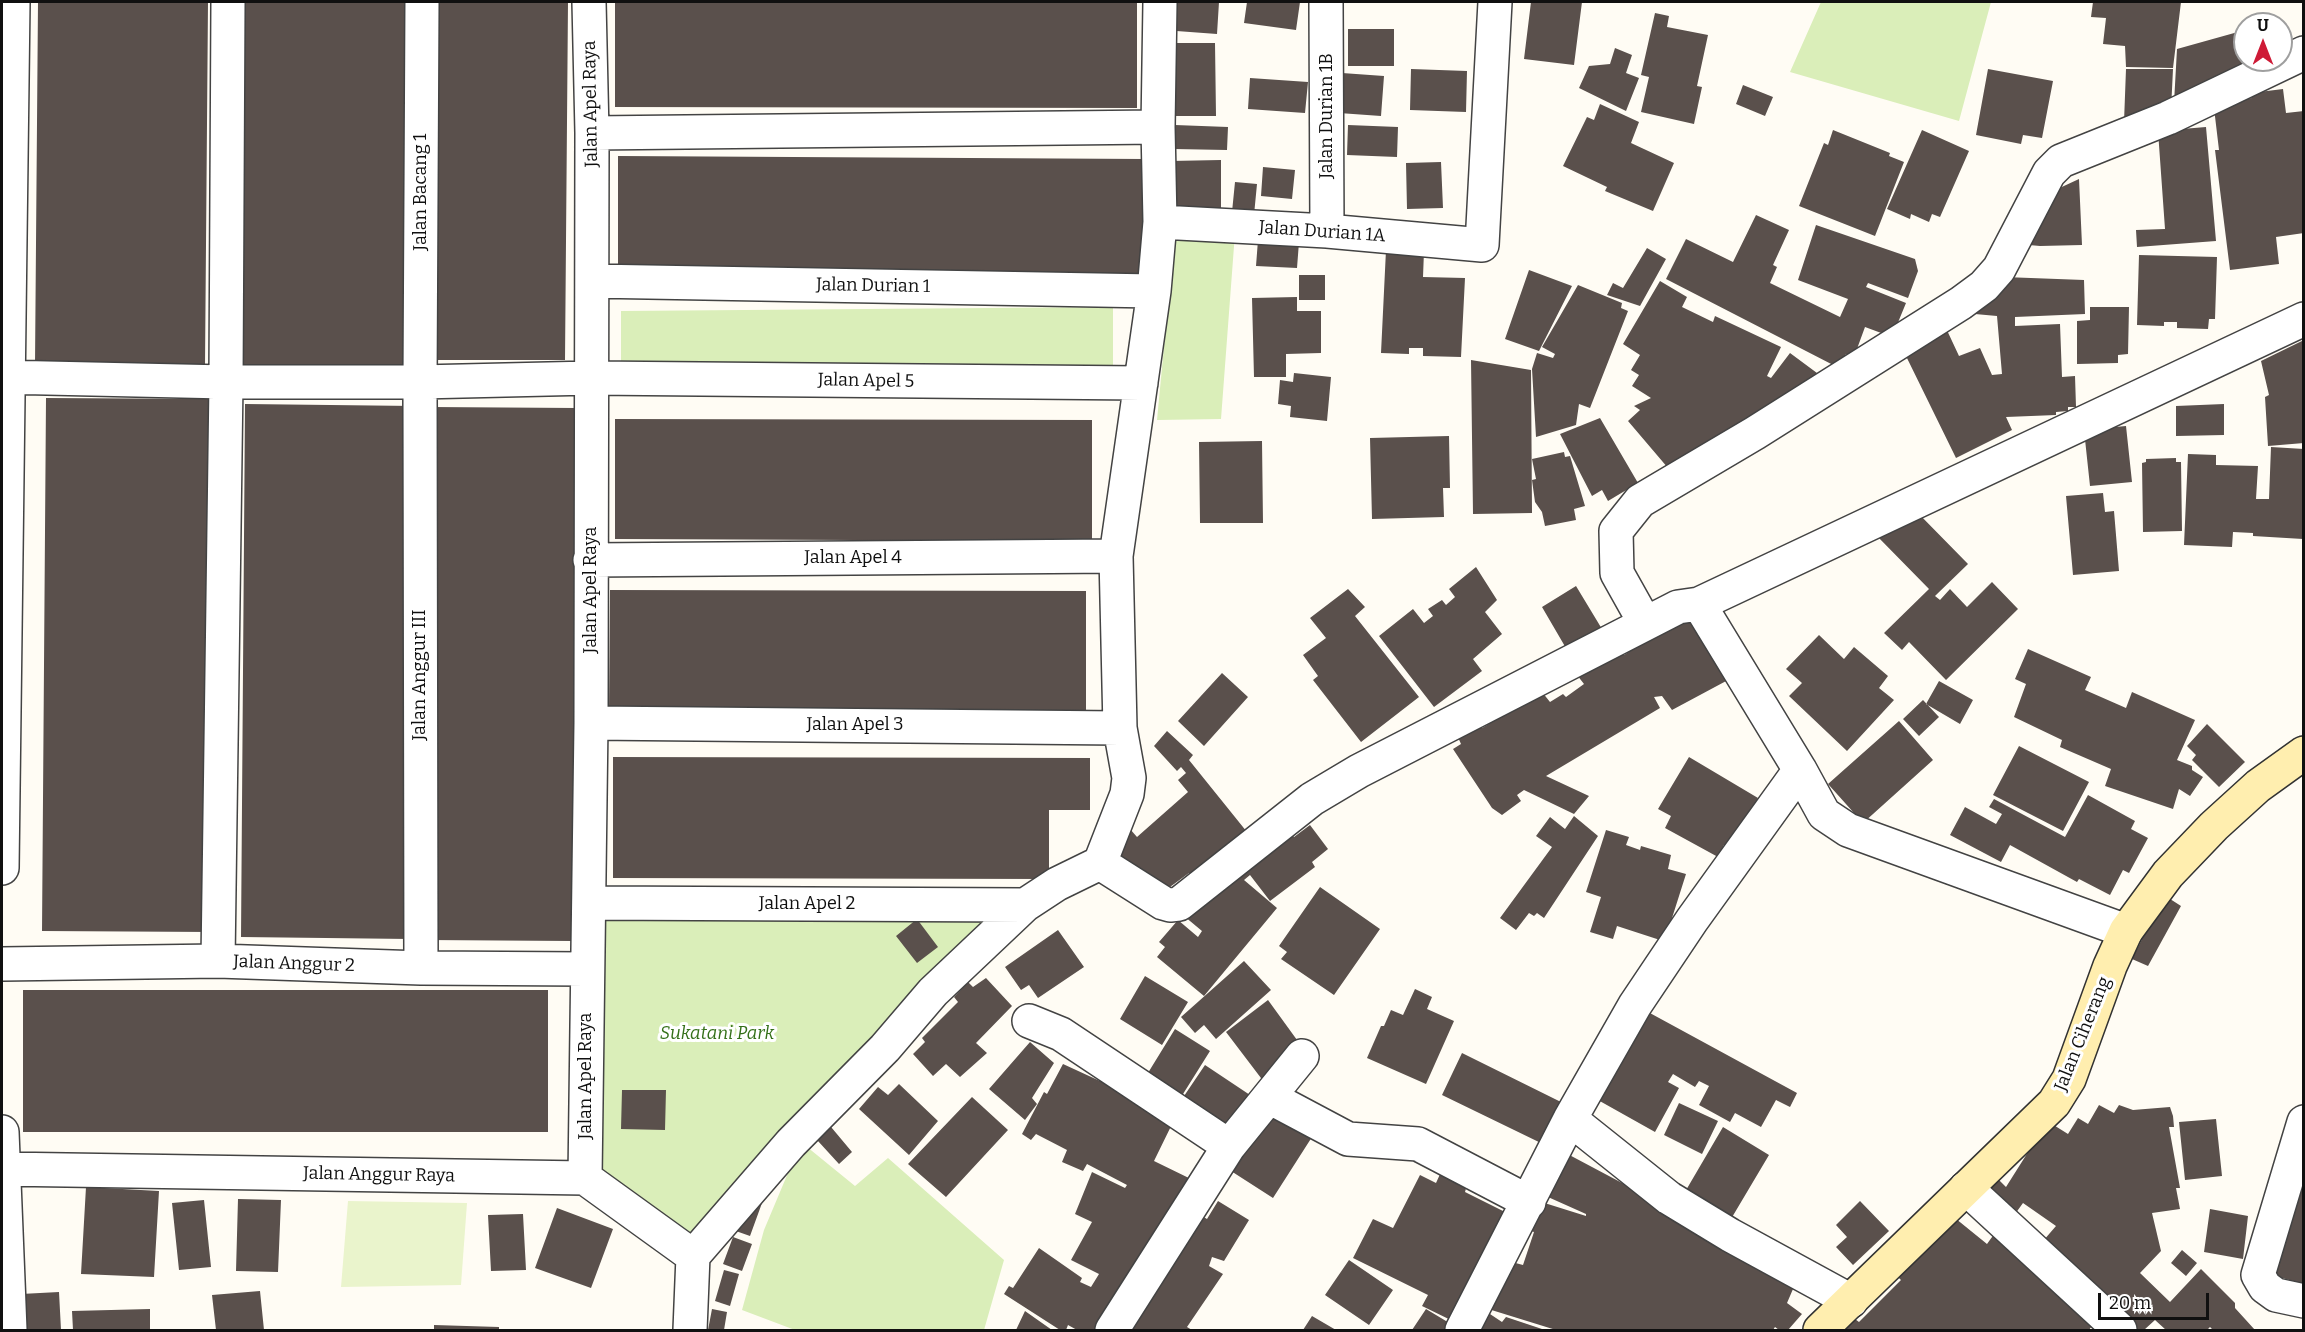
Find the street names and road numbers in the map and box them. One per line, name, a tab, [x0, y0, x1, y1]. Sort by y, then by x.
street label: Jalan Apel Raya	[579, 40, 603, 168]
street label: Jalan Durian 1B	[1316, 53, 1338, 179]
street label: Jalan Bacang 1	[410, 133, 432, 251]
street label: Jalan Durian 1A	[1258, 217, 1386, 247]
street label: Jalan Durian 1	[816, 274, 930, 298]
street label: Jalan Apel 5	[818, 369, 914, 393]
street label: Jalan Apel Raya	[580, 527, 602, 653]
street label: Jalan Apel 4	[804, 547, 902, 569]
street label: Jalan Anggur III	[409, 610, 431, 740]
street label: Jalan Apel 3	[806, 714, 904, 736]
street label: Jalan Apel 2	[759, 893, 855, 915]
street label: Jalan Anggur 2	[233, 951, 355, 977]
street label: Jalan Ciherang	[2050, 974, 2116, 1094]
street label: Jalan Apel Raya	[575, 1013, 597, 1139]
street label: Jalan Anggur Raya	[303, 1163, 455, 1187]

